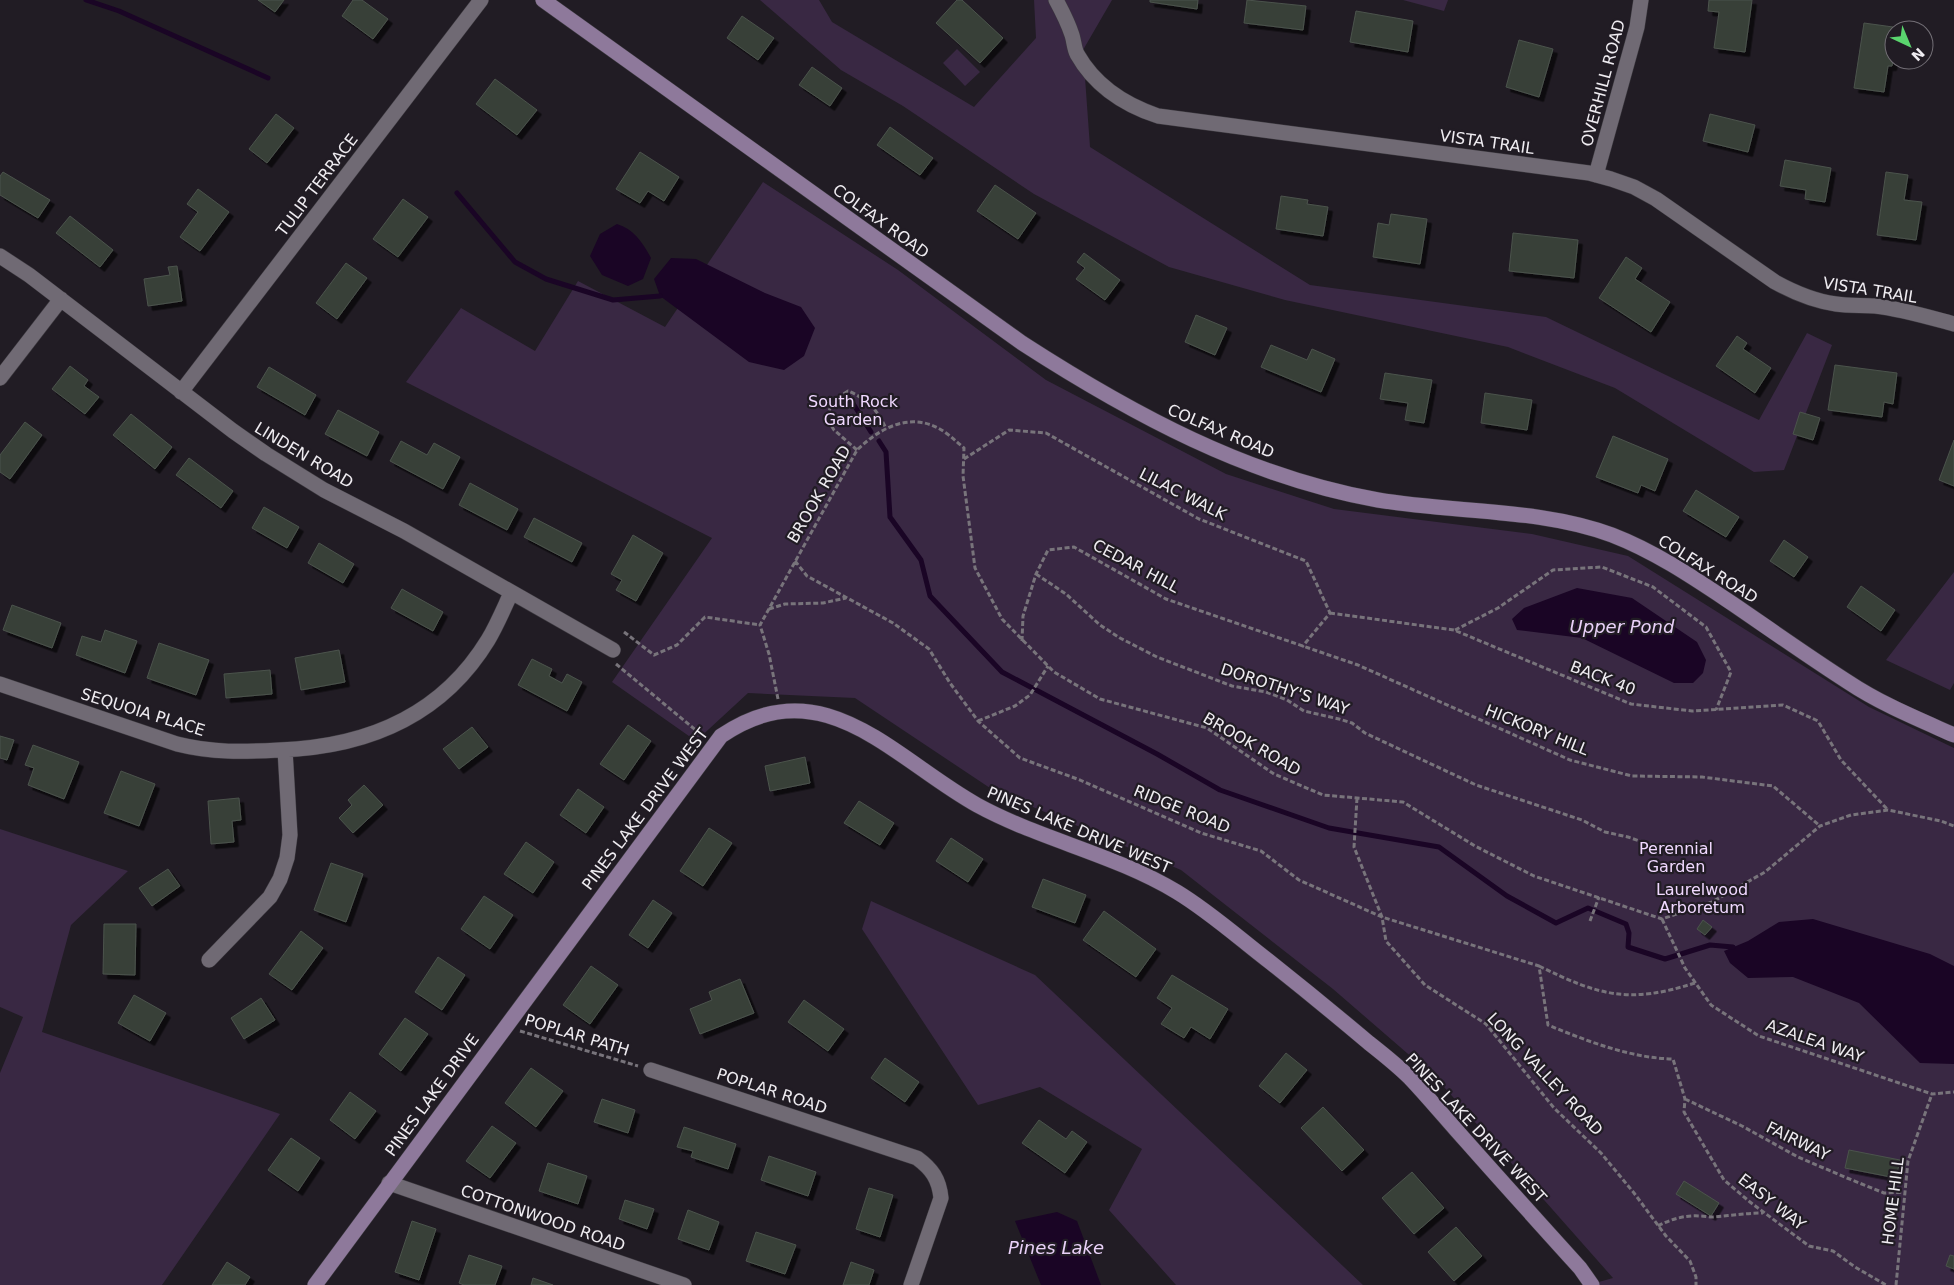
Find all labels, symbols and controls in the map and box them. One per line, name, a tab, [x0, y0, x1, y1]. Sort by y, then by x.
street label: OVERHILL ROAD	[1577, 17, 1629, 149]
north arrow	[1884, 20, 1934, 70]
text: N	[1908, 45, 1928, 64]
street label: VISTA TRAIL	[1439, 126, 1536, 158]
street label: TULIP TERRACE	[272, 130, 362, 241]
street label: COLFAX ROAD	[829, 180, 933, 262]
street label: VISTA TRAIL	[1821, 273, 1919, 307]
park label: South Rock Garden	[808, 392, 899, 429]
street label: COLFAX ROAD	[1165, 400, 1277, 462]
street label: LINDEN ROAD	[251, 418, 357, 492]
street label: BROOK ROAD	[783, 442, 855, 546]
street label: LILAC WALK	[1136, 464, 1230, 524]
street label: COLFAX ROAD	[1655, 531, 1761, 607]
street label: CEDAR HILL	[1090, 535, 1182, 597]
water label: Upper Pond	[1570, 616, 1675, 637]
street label: BACK 40	[1568, 657, 1638, 699]
street label: DOROTHY'S WAY	[1218, 659, 1352, 719]
street label: SEQUOIA PLACE	[79, 684, 207, 740]
street label: HICKORY HILL	[1483, 701, 1591, 759]
street label: BROOK ROAD	[1200, 708, 1304, 780]
street label: PINES LAKE DRIVE WEST	[578, 724, 712, 894]
street label: RIDGE ROAD	[1131, 781, 1233, 837]
street label: PINES LAKE DRIVE WEST	[984, 783, 1174, 877]
park label: Perennial Garden	[1639, 839, 1713, 876]
park label: Laurelwood Arboretum	[1656, 880, 1748, 917]
street label: LONG VALLEY ROAD	[1483, 1009, 1607, 1139]
street label: POPLAR PATH	[522, 1010, 632, 1060]
street label: AZALEA WAY	[1764, 1015, 1867, 1067]
street label: PINES LAKE DRIVE	[381, 1030, 483, 1160]
street label: PINES LAKE DRIVE WEST	[1402, 1049, 1551, 1207]
street label: POPLAR ROAD	[714, 1064, 830, 1118]
street label: FAIRWAY	[1763, 1117, 1833, 1165]
street label: HOME HILL	[1878, 1156, 1908, 1246]
street label: EASY WAY	[1734, 1170, 1810, 1234]
street label: COTTONWOOD ROAD	[458, 1181, 628, 1255]
water label: Pines Lake	[1008, 1237, 1104, 1258]

